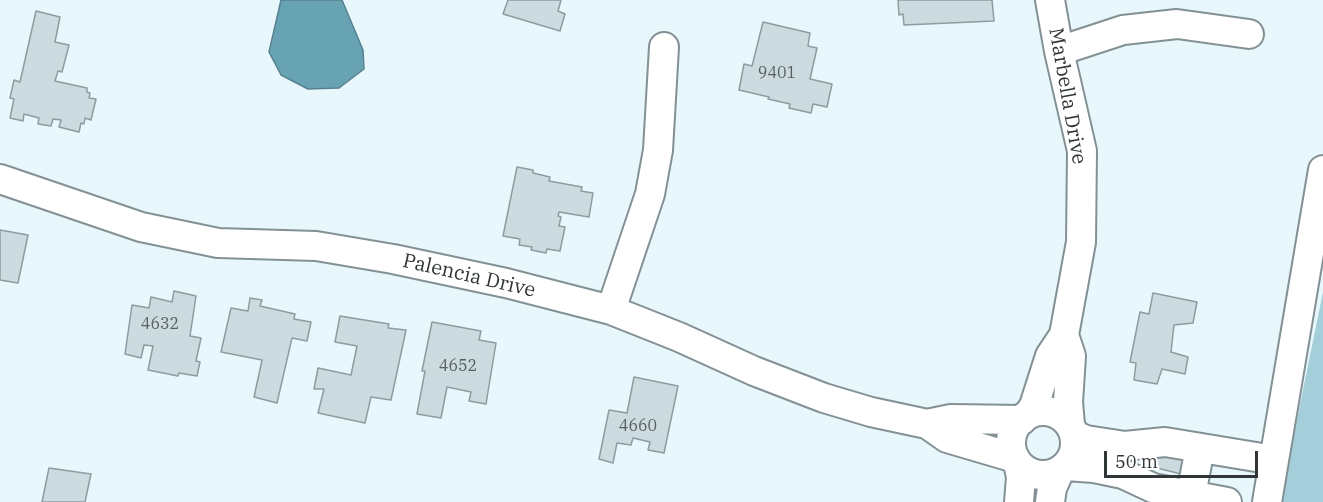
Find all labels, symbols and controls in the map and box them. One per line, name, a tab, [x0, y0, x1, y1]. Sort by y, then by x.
street label: Marbella Drive	[1043, 26, 1091, 166]
house number: 9401	[758, 63, 796, 83]
street label: Palencia Drive	[400, 249, 538, 303]
house number: 4632	[141, 314, 179, 334]
house number: 4652	[439, 356, 477, 376]
house number: 4660	[619, 416, 657, 436]
scale bar	[1107, 439, 1262, 477]
text: 50 m	[1115, 450, 1158, 473]

